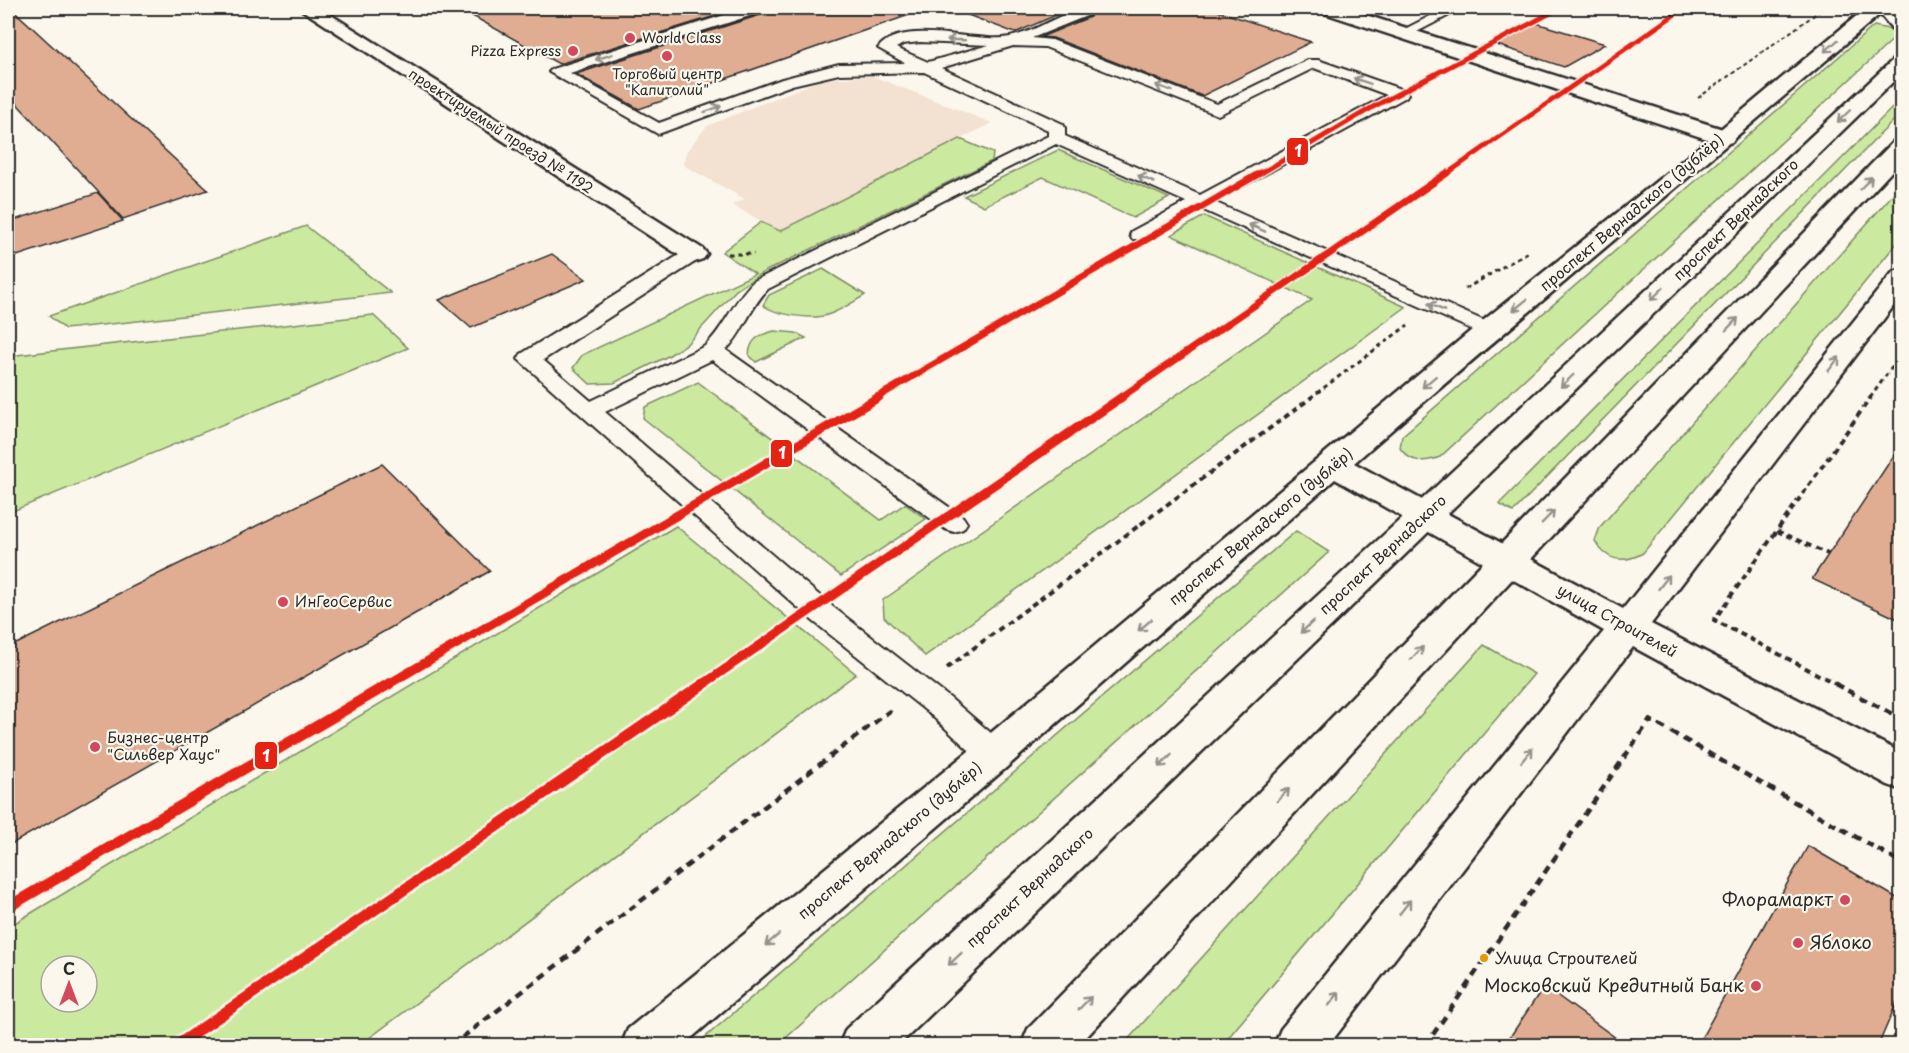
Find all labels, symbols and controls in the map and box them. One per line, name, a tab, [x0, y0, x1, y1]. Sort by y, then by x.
place label: World Class	[642, 27, 722, 48]
marker: World Class	[623, 31, 637, 45]
one-way arrow	[947, 34, 967, 45]
one-way arrow	[1823, 39, 1839, 52]
place label: Pizza Express	[470, 40, 561, 61]
marker: Pizza Express	[566, 44, 580, 58]
marker: Торговый центр "Капитолий"	[660, 49, 674, 63]
one-way arrow	[595, 52, 614, 63]
street label: проектируемый проезд № 1192	[405, 63, 598, 198]
place label: Торговый центр "Капитолий"	[612, 63, 722, 100]
one-way arrow	[1353, 74, 1372, 85]
one-way arrow	[1155, 82, 1174, 93]
one-way arrow	[703, 103, 722, 114]
one-way arrow	[1837, 109, 1852, 123]
street label: проспект Вернадского (дублёр)	[1534, 128, 1728, 296]
line badge: 1	[1286, 137, 1309, 166]
text: 1	[1294, 138, 1302, 162]
street label: проспект Вернадского	[1667, 153, 1803, 285]
one-way arrow	[1137, 172, 1155, 184]
one-way arrow	[1859, 175, 1874, 190]
one-way arrow	[1248, 222, 1266, 233]
one-way arrow	[1650, 287, 1665, 302]
one-way arrow	[1513, 299, 1529, 312]
one-way arrow	[1427, 300, 1445, 312]
one-way arrow	[1725, 316, 1739, 331]
one-way arrow	[1827, 356, 1840, 372]
one-way arrow	[1559, 373, 1574, 388]
one-way arrow	[1422, 375, 1437, 389]
line badge: 1	[770, 439, 793, 468]
text: 1	[778, 440, 786, 464]
street label: проспект Вернадского (дублёр)	[1163, 442, 1357, 610]
street label: проспект Вернадского	[1313, 489, 1451, 619]
one-way arrow	[1540, 509, 1555, 524]
one-way arrow	[1657, 574, 1670, 590]
street label: улица Строителей	[1554, 577, 1682, 662]
place label: ИнГеоСервис	[295, 589, 392, 612]
marker: ИнГеоСервис	[276, 595, 290, 609]
one-way arrow	[1137, 619, 1153, 632]
one-way arrow	[1299, 620, 1314, 634]
one-way arrow	[1410, 646, 1425, 661]
place label: Бизнес-центр "Сильвер Хаус"	[107, 725, 220, 765]
marker: Бизнес-центр "Сильвер Хаус"	[88, 740, 102, 754]
line badge: 1	[254, 741, 278, 770]
text: 1	[262, 743, 270, 767]
one-way arrow	[1521, 747, 1534, 763]
one-way arrow	[1158, 754, 1173, 768]
street label: проспект Вернадского (дублёр)	[792, 756, 986, 924]
one-way arrow	[1276, 787, 1290, 802]
street label: проспект Вернадского	[960, 822, 1098, 952]
place label: Флорамаркт	[1722, 885, 1833, 912]
marker: Флорамаркт	[1838, 893, 1852, 907]
one-way arrow	[1399, 899, 1412, 915]
place label: Яблоко	[1810, 928, 1872, 955]
one-way arrow	[765, 933, 780, 947]
marker: Яблоко	[1791, 936, 1805, 950]
place label: Улица Строителей	[1495, 945, 1638, 969]
one-way arrow	[948, 951, 963, 966]
marker: Улица Строителей	[1478, 952, 1490, 964]
north arrow	[39, 954, 99, 1014]
text: С	[63, 956, 75, 980]
place label: Московский Кредитный Банк	[1484, 971, 1744, 998]
marker: Московский Кредитный Банк	[1749, 979, 1763, 993]
one-way arrow	[1327, 992, 1340, 1008]
one-way arrow	[1078, 996, 1092, 1011]

